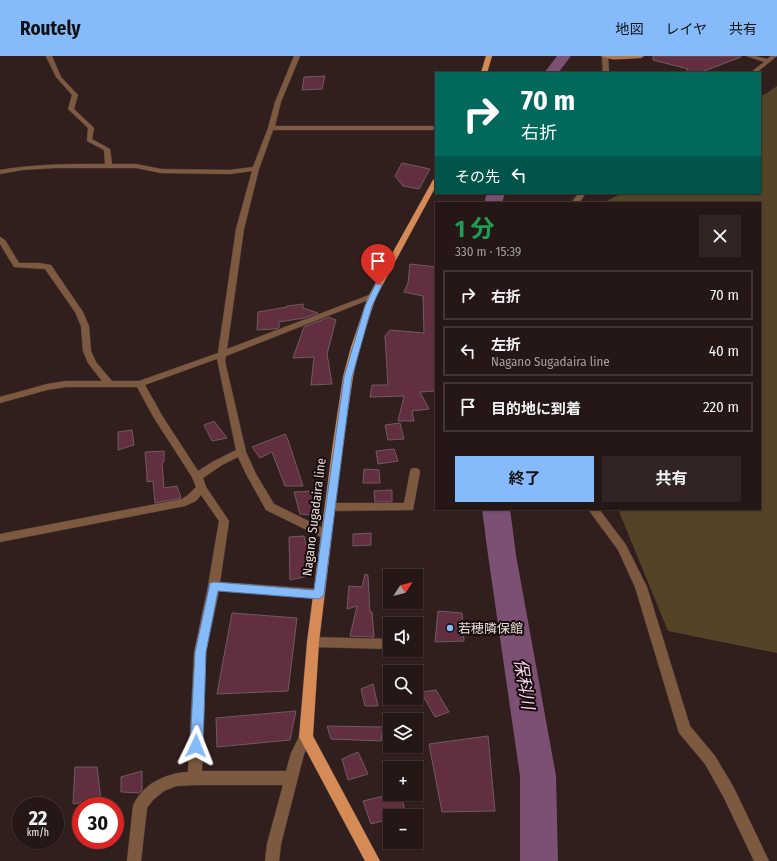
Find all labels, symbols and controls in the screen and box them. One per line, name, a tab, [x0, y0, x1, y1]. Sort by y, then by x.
text: Routely	[20, 17, 80, 40]
text: 地図	[615, 21, 643, 38]
text: レイヤ	[665, 21, 707, 38]
text: 共有	[729, 21, 757, 38]
text: 70 m	[521, 84, 575, 117]
icon: right	[455, 88, 507, 140]
text: 右折	[521, 122, 557, 144]
icon: left	[508, 164, 530, 186]
text: その先	[455, 168, 500, 186]
text: 1 分	[455, 215, 494, 243]
button: close	[699, 215, 741, 257]
pin	[361, 244, 395, 285]
text: 330 m · 15:39	[455, 244, 521, 259]
icon: arrive	[367, 250, 389, 272]
icon: right	[457, 284, 479, 306]
text: 70 m	[710, 286, 739, 304]
text: 右折	[491, 288, 521, 306]
text: 左折	[491, 336, 521, 354]
icon: left	[457, 340, 479, 362]
text: 40 m	[709, 342, 739, 360]
text: Nagano Sugadaira line	[491, 354, 610, 369]
icon: arrive	[457, 396, 479, 418]
text: 220 m	[703, 398, 739, 416]
text: 目的地に到着	[491, 400, 581, 418]
button: 終了	[455, 456, 594, 502]
button: 共有	[602, 456, 741, 502]
street label: Nagano Sugadaira line	[299, 457, 329, 577]
north arrow	[383, 569, 423, 609]
map controls	[383, 569, 423, 849]
button: sound	[383, 617, 423, 657]
place label: 若穂隣保館	[458, 621, 523, 636]
marker: 若穂隣保館	[445, 623, 455, 633]
water label: 保科川	[510, 657, 539, 713]
button: search	[383, 665, 423, 705]
button: layers	[383, 713, 423, 753]
position arrow	[175, 725, 217, 767]
button: +	[383, 761, 423, 801]
speed limit sign: 30	[72, 797, 124, 849]
text: 22	[29, 806, 47, 830]
button: −	[383, 809, 423, 849]
text: km/h	[27, 827, 49, 839]

